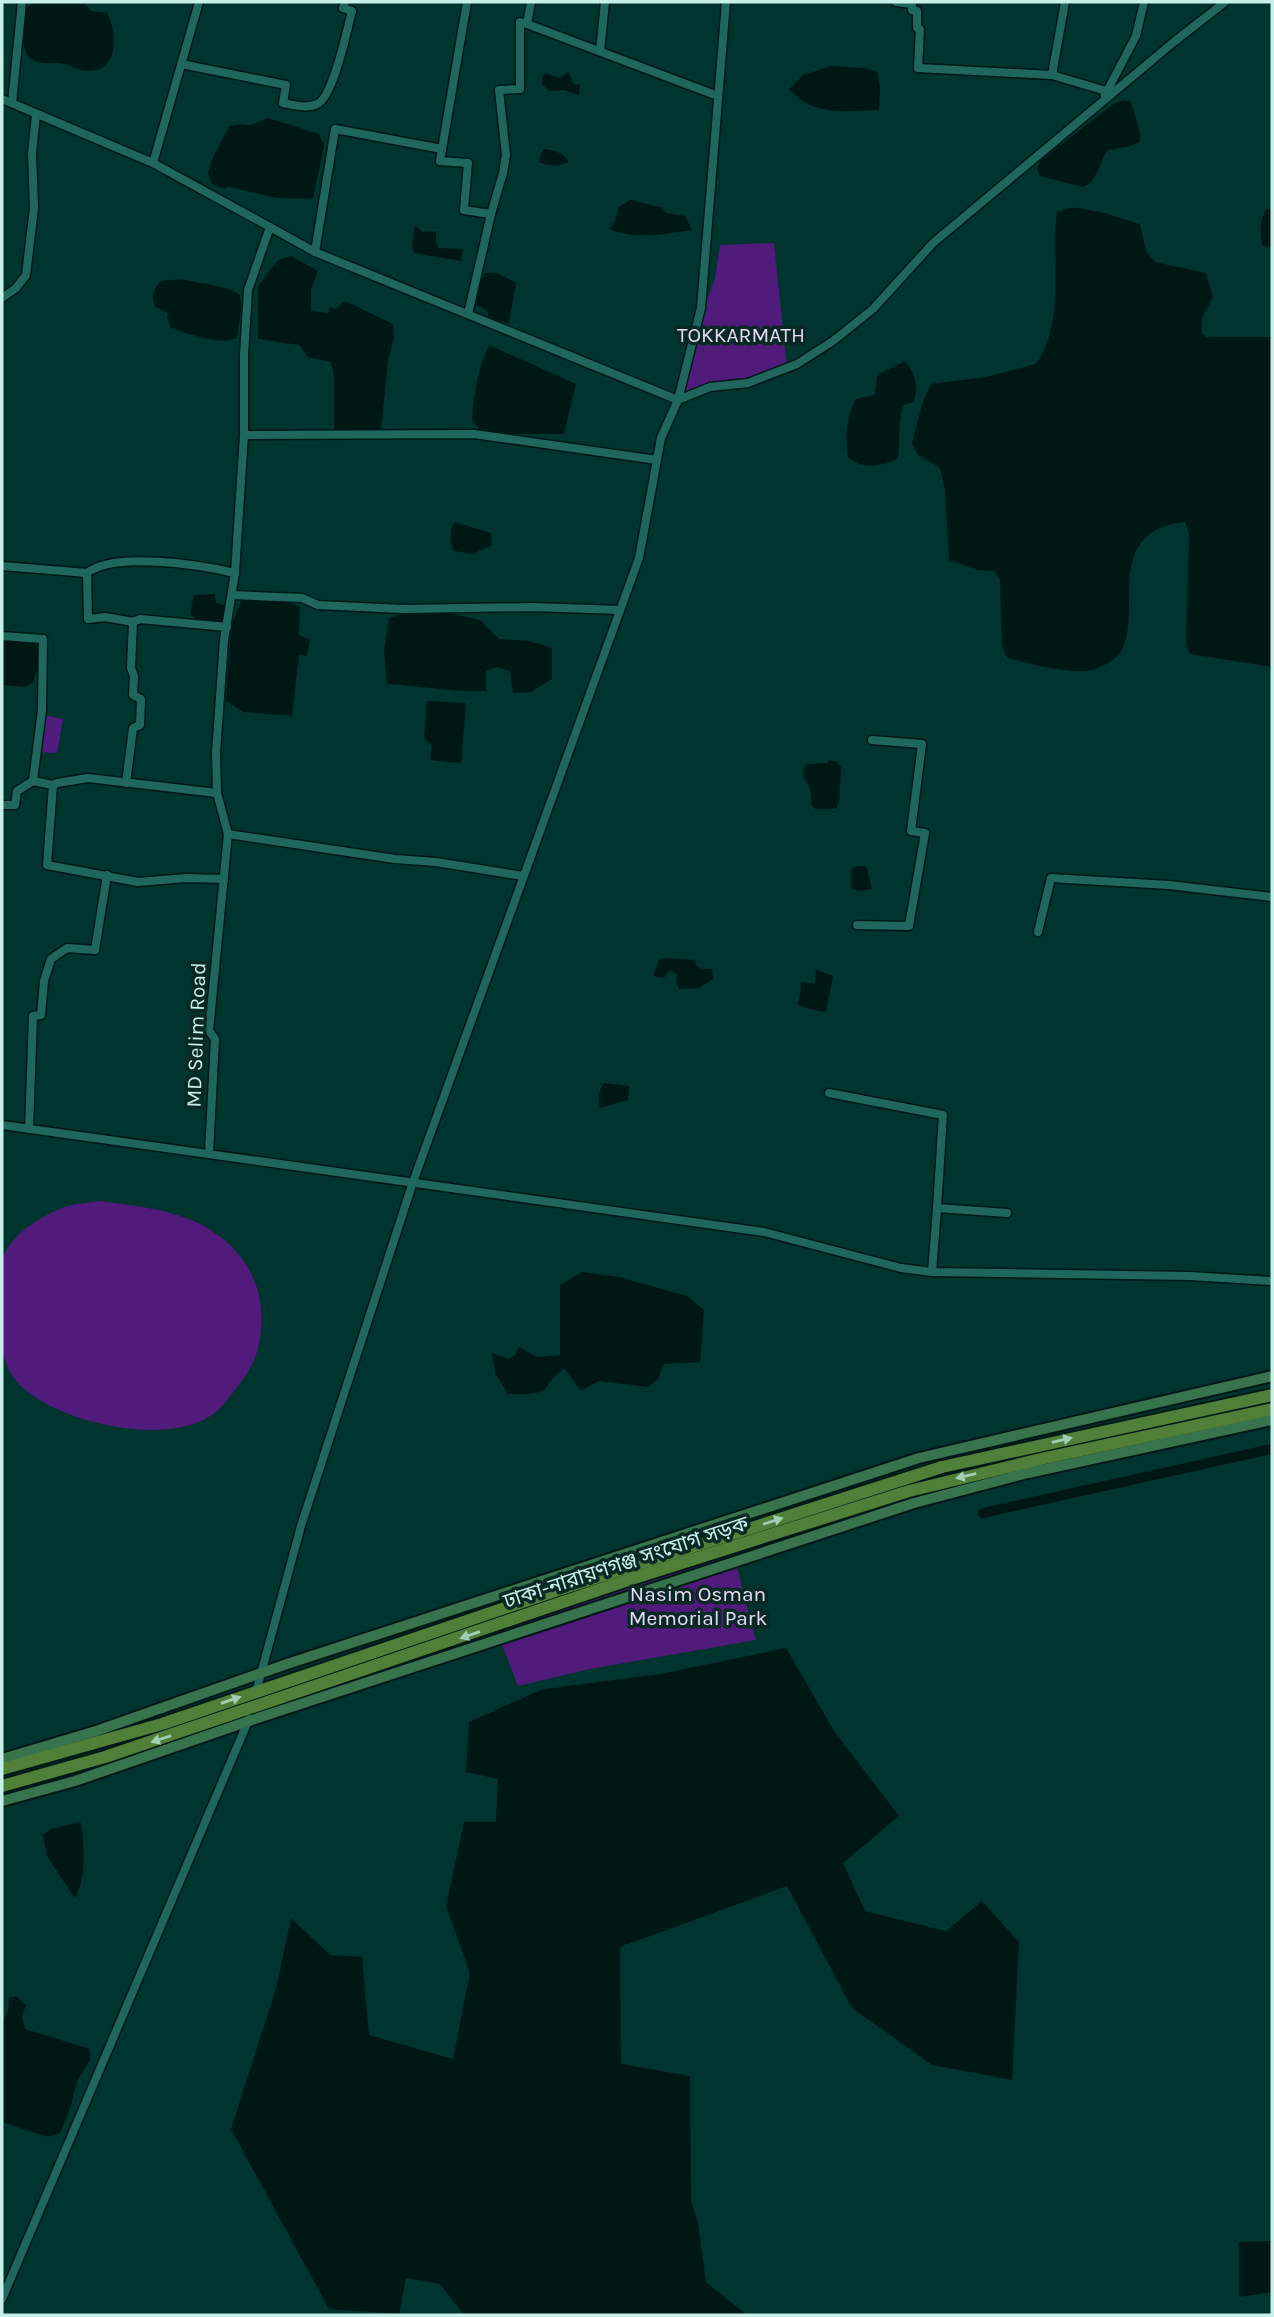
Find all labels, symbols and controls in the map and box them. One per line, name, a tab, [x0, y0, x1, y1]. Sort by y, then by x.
park label: TOKKARMATH	[677, 323, 805, 347]
street label: MD Selim Road	[181, 962, 211, 1108]
one-way arrow	[1052, 1434, 1074, 1445]
one-way arrow	[955, 1471, 977, 1482]
street label: ঢাকা-নারায়ণগঞ্জ সংযোগ সড়ক	[500, 1511, 752, 1613]
one-way arrow	[762, 1515, 783, 1525]
park label: Nasim Osman Memorial Park	[629, 1582, 767, 1630]
one-way arrow	[459, 1630, 480, 1641]
one-way arrow	[221, 1694, 242, 1705]
one-way arrow	[150, 1734, 171, 1744]

